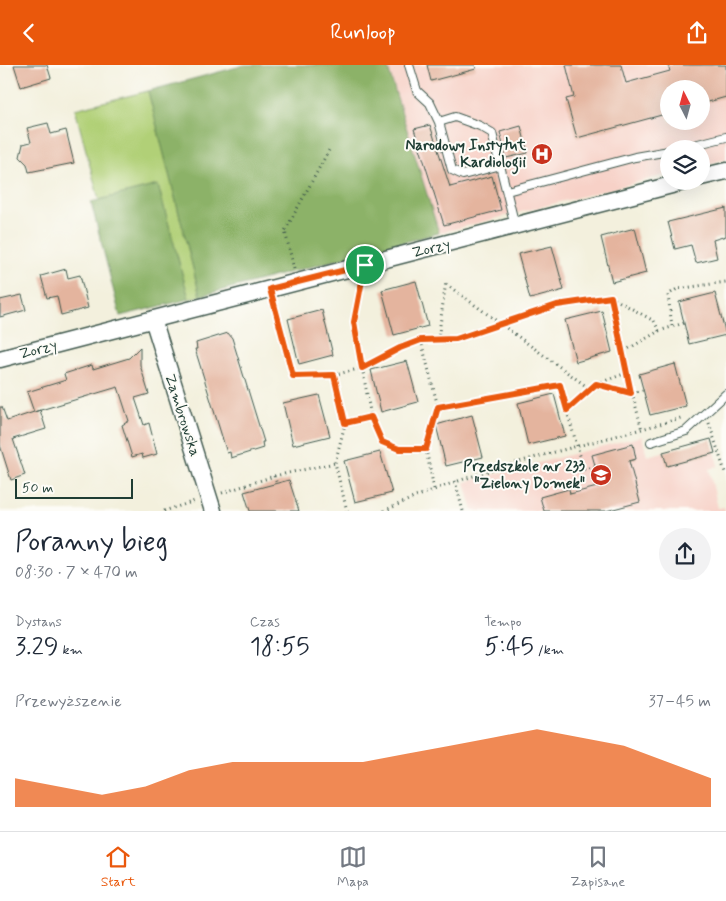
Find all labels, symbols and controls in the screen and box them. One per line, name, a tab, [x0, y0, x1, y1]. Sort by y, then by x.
icon: back	[15, 19, 43, 47]
text: Runloop	[330, 19, 396, 47]
icon: share	[683, 19, 711, 47]
north arrow	[660, 80, 710, 130]
map controls	[660, 80, 710, 190]
place label: Narodowy Instytut Kardiologii	[405, 136, 527, 175]
button: layers	[660, 140, 710, 190]
hospital icon: Narodowy Instytut Kardiologii	[530, 142, 554, 166]
street label: Zorzy	[410, 235, 452, 263]
pin	[344, 244, 386, 286]
icon: arrive	[351, 251, 379, 279]
street label: Zorzy	[17, 335, 60, 365]
street label: Zambrowska	[159, 372, 205, 459]
place label: Przedszkole nr 233 "Zielony Domek"	[463, 457, 586, 494]
school or university icon: Przedszkole nr 233 "Zielony Domek"	[589, 463, 613, 487]
scale bar	[15, 476, 132, 499]
text: 50 m	[22, 479, 53, 497]
text: Poranny bieg	[15, 524, 168, 561]
button: share	[659, 528, 711, 580]
text: 08:30 · 7 × 470 m	[15, 562, 138, 583]
text: Dystans	[15, 613, 62, 631]
text: Czas	[250, 613, 280, 631]
text: Tempo	[484, 613, 521, 631]
text: 3.29	[15, 631, 59, 664]
text: 18:55	[250, 631, 310, 664]
text: 5:45	[484, 631, 534, 664]
text: km	[59, 641, 83, 659]
text: /km	[534, 641, 564, 659]
text: Przewyższenie	[15, 691, 122, 712]
text: 37–45 m	[649, 691, 711, 712]
tab: Start	[101, 843, 135, 891]
tab: Mapa	[337, 843, 369, 891]
tab: Zapisane	[570, 843, 625, 891]

